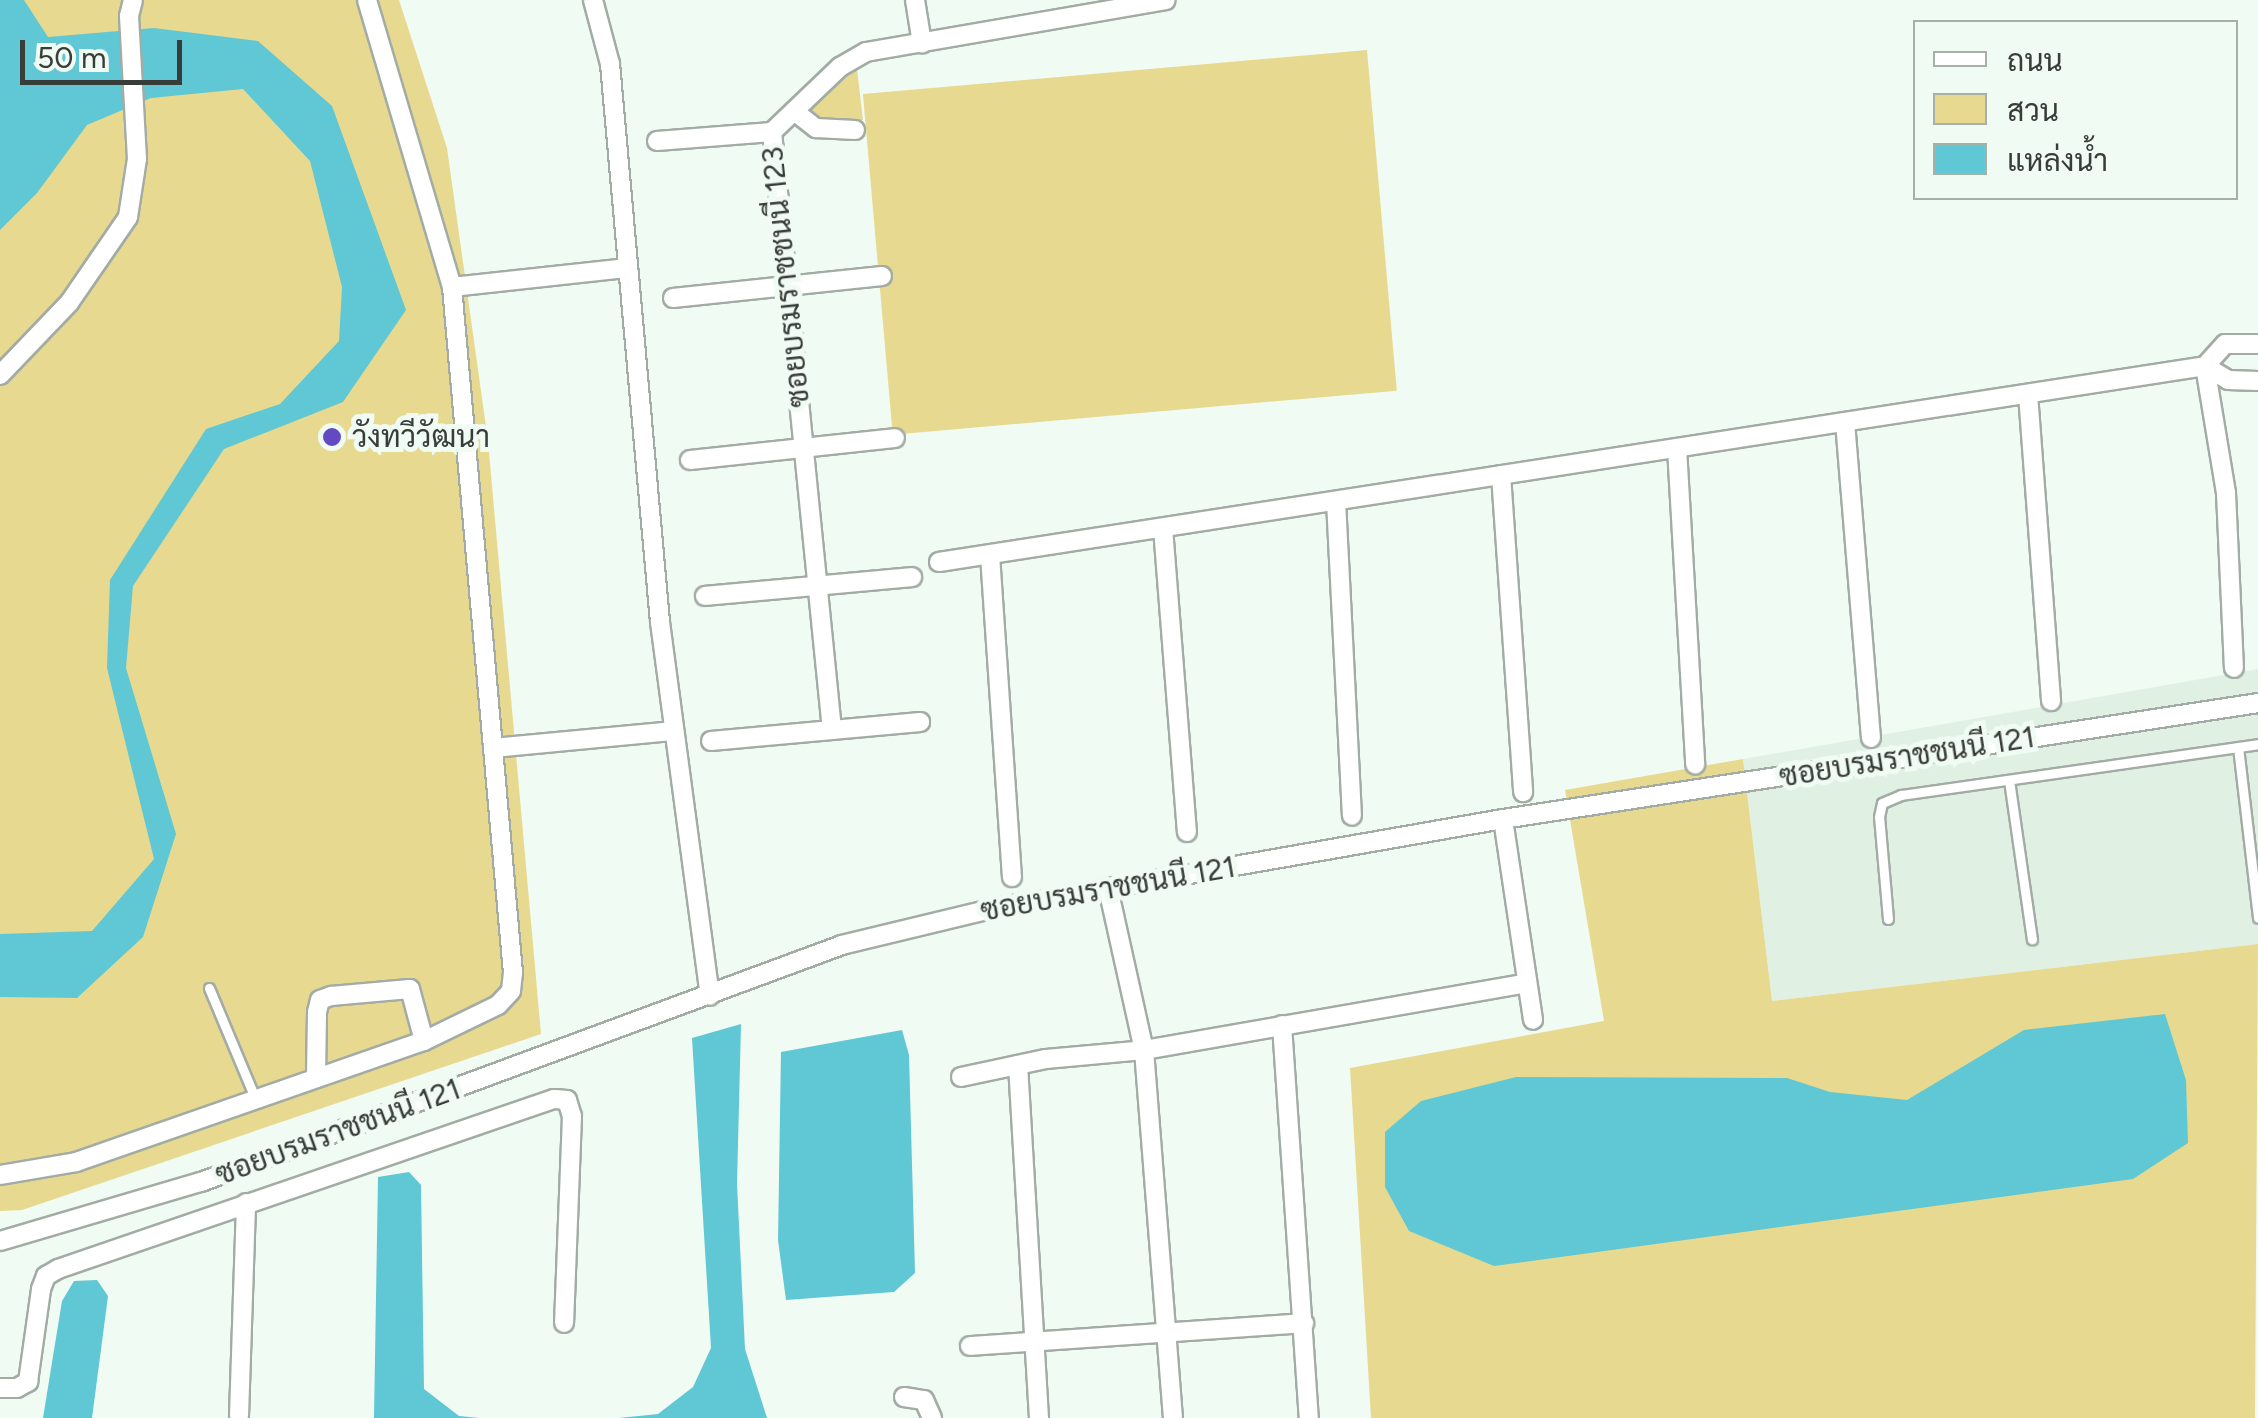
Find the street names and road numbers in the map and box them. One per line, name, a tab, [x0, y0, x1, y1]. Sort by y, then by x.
street label: ซอยบรมราชชนนี 123	[754, 145, 818, 409]
street label: ซอยบรมราชชนนี 121	[1777, 719, 2037, 795]
street label: ซอยบรมราชชนนี 121	[978, 849, 1238, 929]
street label: ซอยบรมราชชนนี 121	[211, 1071, 465, 1193]

